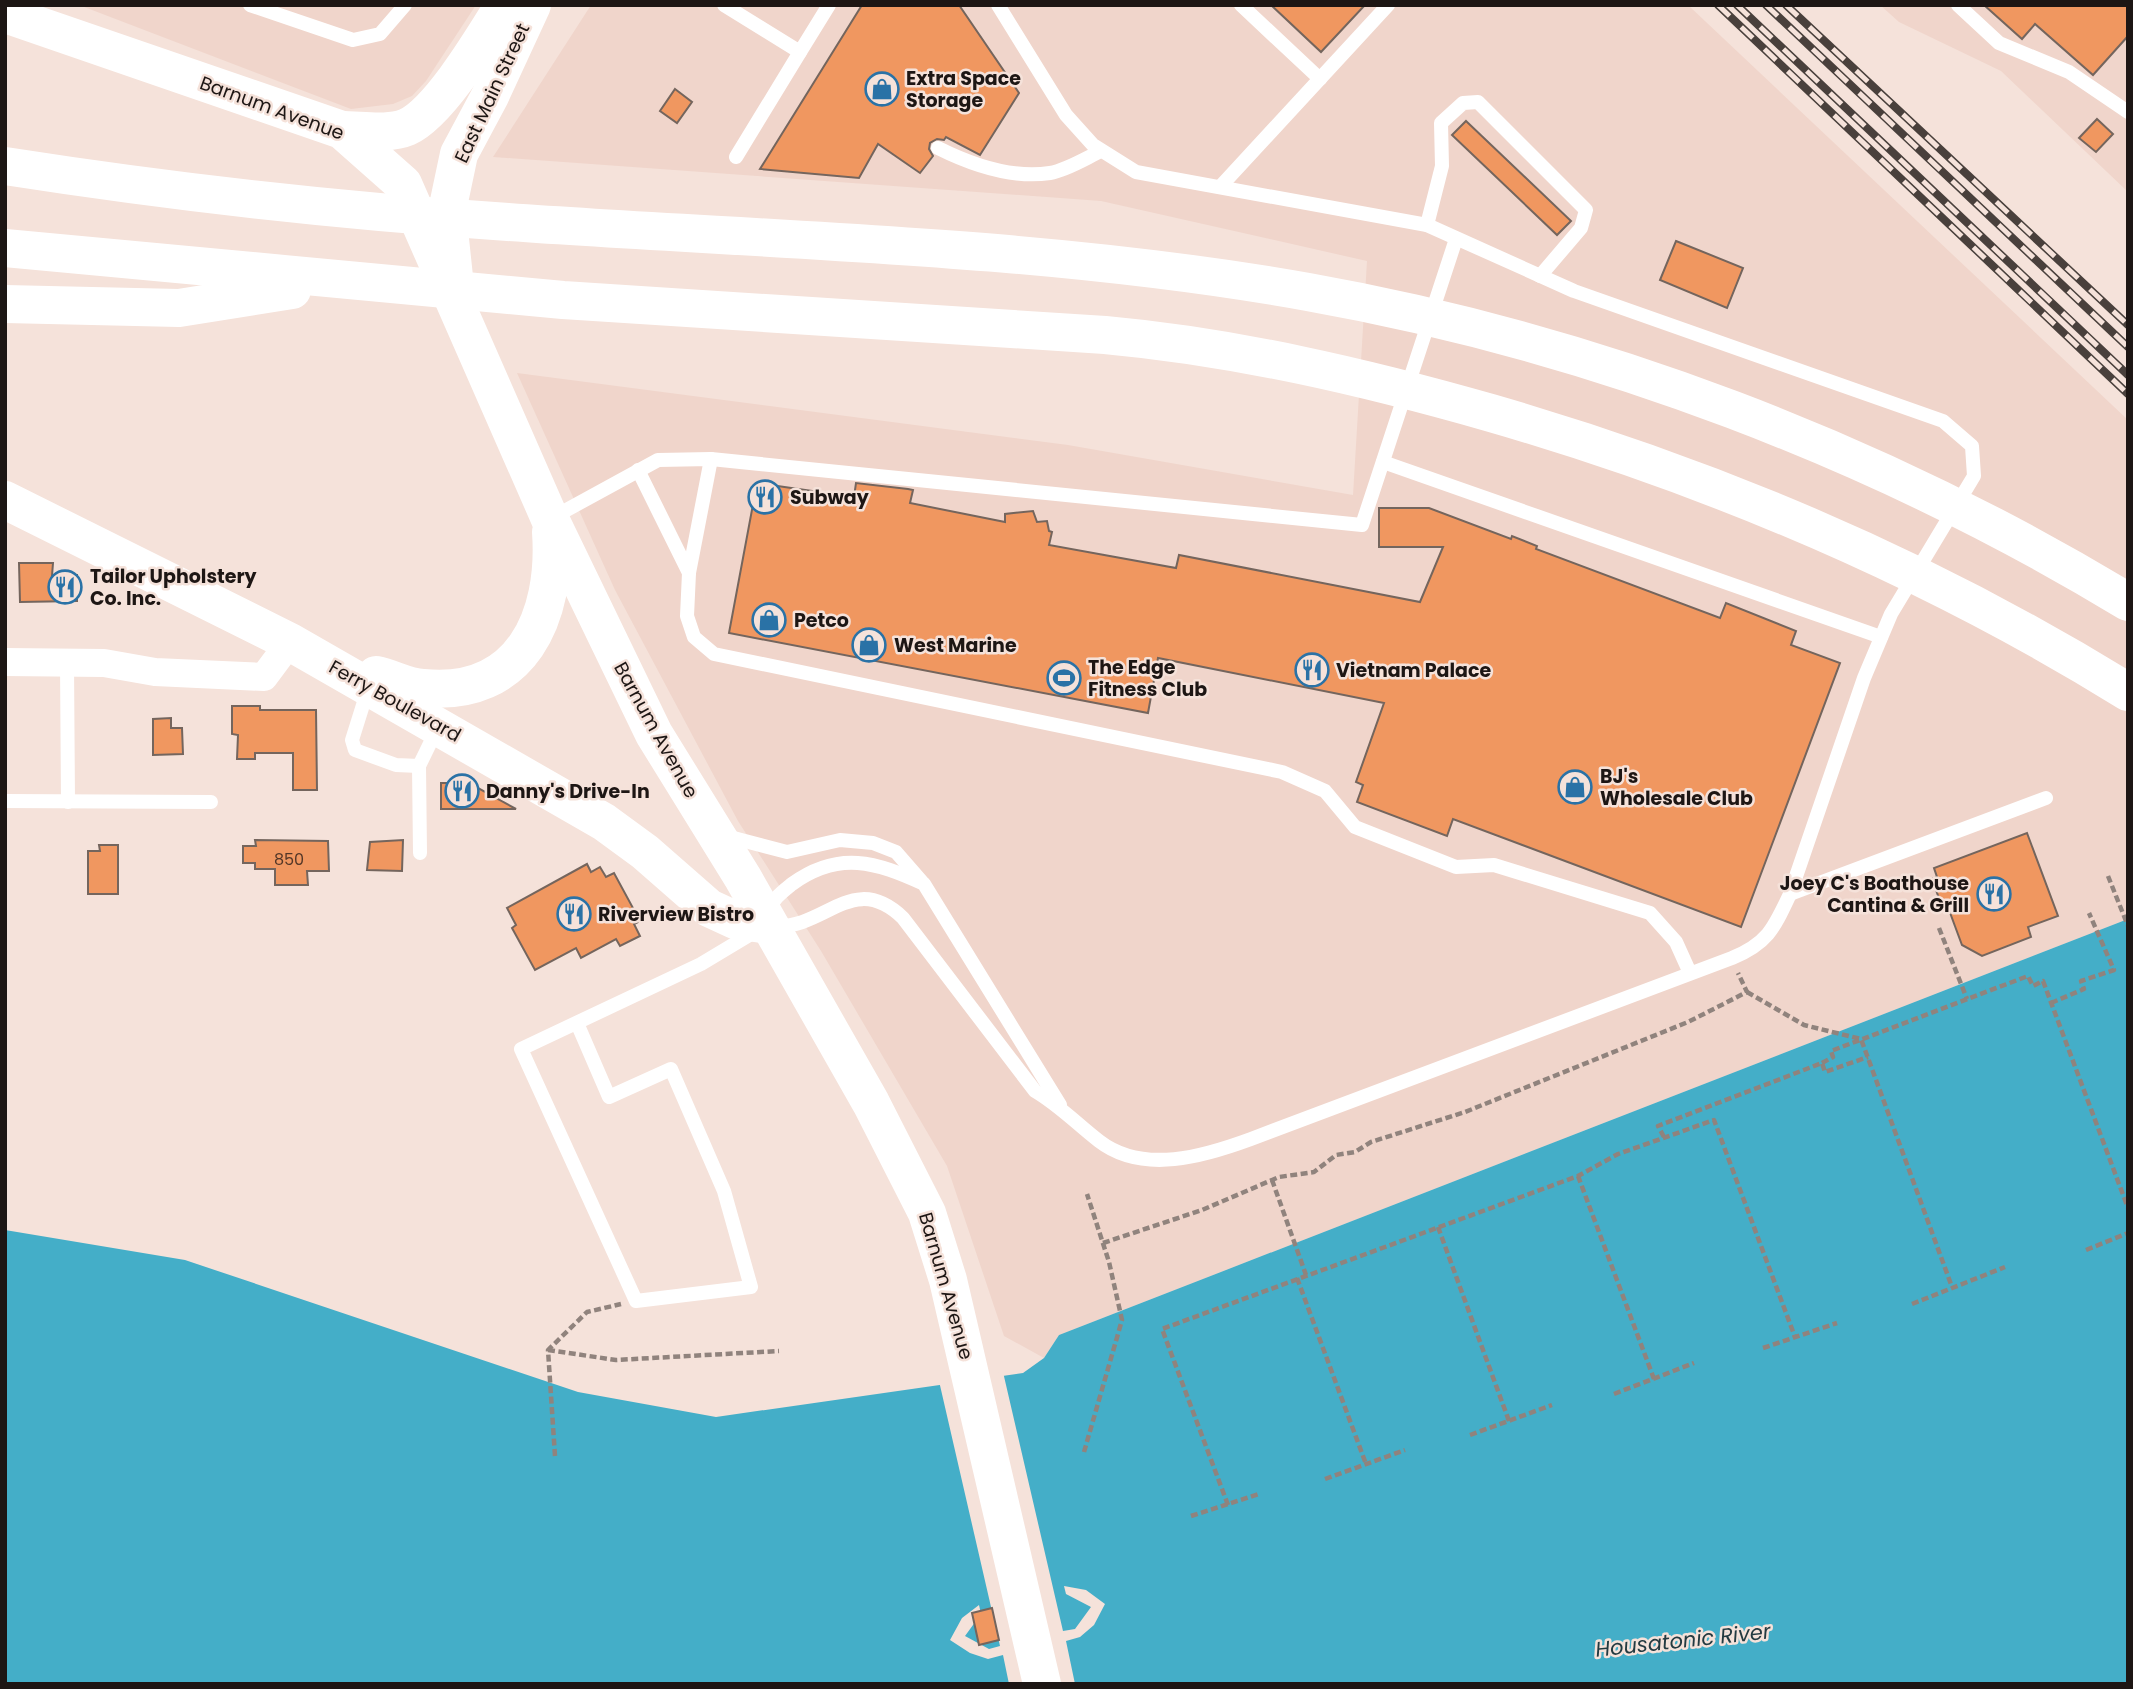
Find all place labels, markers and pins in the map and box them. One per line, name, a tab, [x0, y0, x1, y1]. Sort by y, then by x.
place label: Extra Space Storage	[906, 65, 1021, 114]
shop icon: Extra Space Storage	[863, 70, 901, 108]
restaurant icon: Subway	[746, 478, 784, 516]
place label: Subway	[790, 484, 870, 511]
place label: Tailor Upholstery Co. Inc.	[90, 563, 258, 612]
restaurant icon: Tailor Upholstery Co. Inc.	[46, 568, 84, 606]
shop icon: Petco	[750, 601, 788, 639]
place label: Petco	[794, 607, 849, 634]
shop icon: West Marine	[850, 626, 888, 664]
place label: West Marine	[894, 632, 1017, 659]
restaurant icon: Vietnam Palace	[1293, 651, 1331, 689]
place label: The Edge Fitness Club	[1088, 654, 1207, 703]
place label: Vietnam Palace	[1336, 657, 1492, 684]
sports icon: The Edge Fitness Club	[1045, 659, 1083, 697]
place label: BJ's Wholesale Club	[1600, 763, 1753, 812]
shop icon: BJ's Wholesale Club	[1556, 768, 1594, 806]
restaurant icon: Danny's Drive-In	[443, 772, 481, 810]
place label: Danny's Drive-In	[486, 778, 650, 805]
place label: Joey C's Boathouse Cantina & Grill	[1780, 870, 1969, 919]
restaurant icon: Joey C's Boathouse Cantina & Grill	[1975, 875, 2013, 913]
restaurant icon: Riverview Bistro	[555, 895, 593, 933]
place label: Riverview Bistro	[598, 901, 754, 928]

